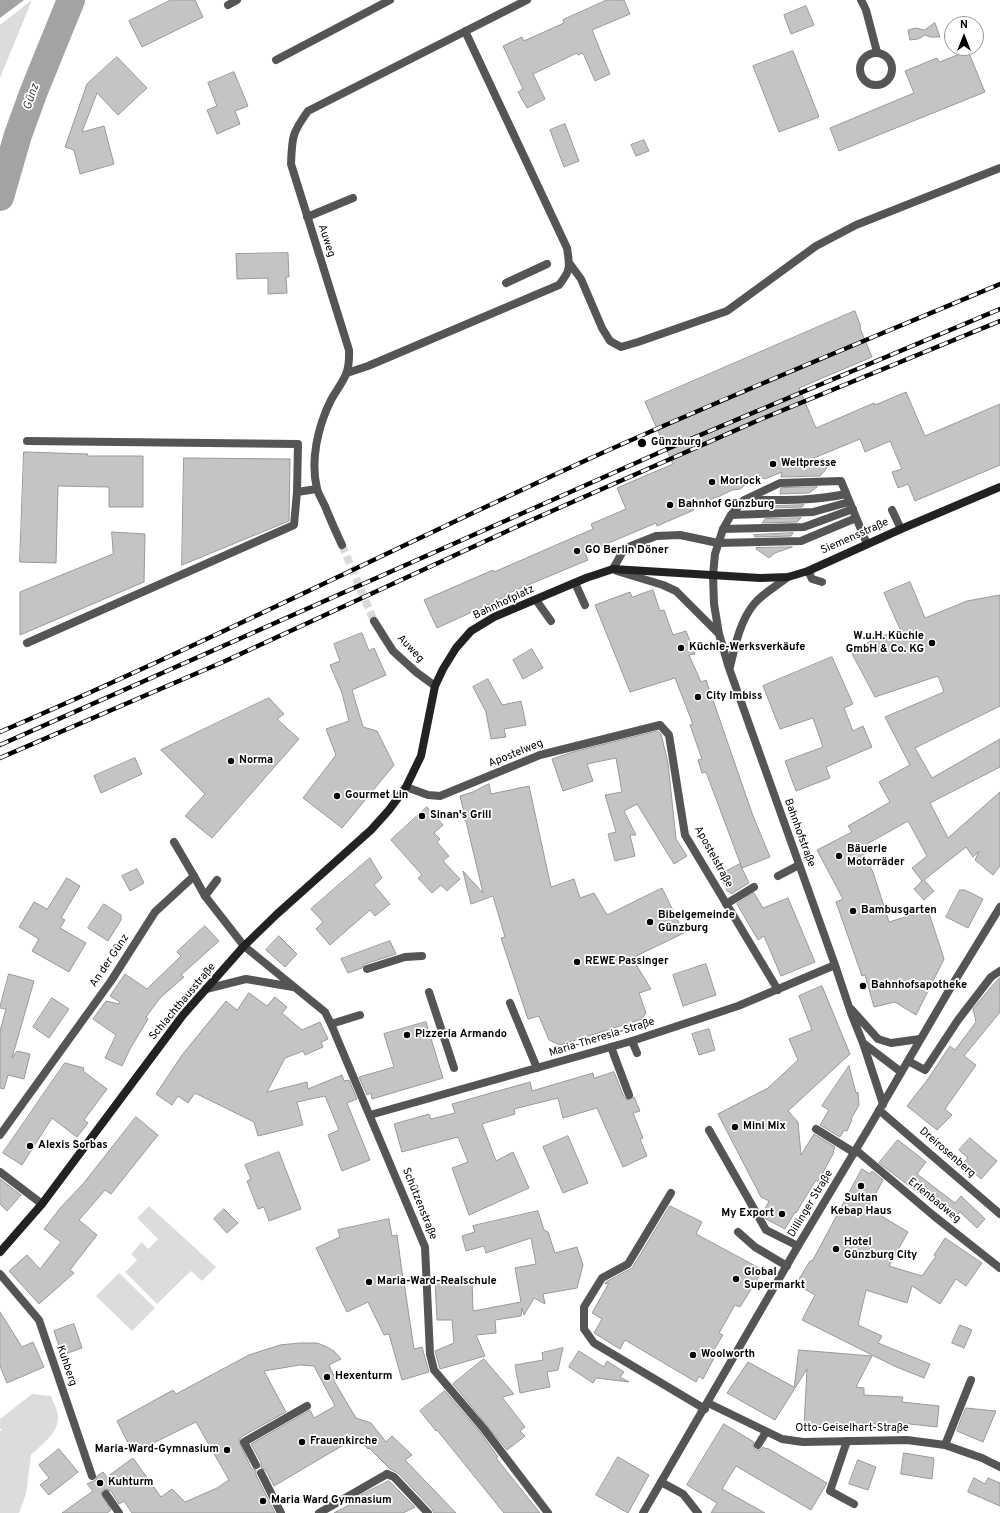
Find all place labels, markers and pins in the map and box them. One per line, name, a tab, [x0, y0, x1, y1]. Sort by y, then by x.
place label: Günzburg	[651, 436, 701, 450]
marker: Günzburg	[636, 437, 648, 449]
place label: Weltpresse	[781, 457, 836, 471]
marker: Weltpresse	[768, 459, 778, 469]
place label: Morlock	[720, 475, 761, 489]
marker: Morlock	[707, 477, 717, 487]
place label: Bahnhof Günzburg	[678, 498, 774, 512]
marker: Bahnhof Günzburg	[665, 500, 675, 510]
place label: GO Berlin Döner	[585, 544, 669, 558]
marker: GO Berlin Döner	[572, 546, 582, 556]
place label: W.u.H. Küchle GmbH & Co. KG	[846, 630, 924, 656]
marker: W.u.H. Küchle GmbH & Co. KG	[927, 638, 937, 648]
place label: Küchle-Werksverkäufe	[689, 641, 805, 655]
marker: Küchle-Werksverkäufe	[676, 643, 686, 653]
place label: City Imbiss	[706, 690, 762, 704]
marker: City Imbiss	[693, 692, 703, 702]
place label: Norma	[239, 754, 273, 768]
marker: Norma	[226, 756, 236, 766]
place label: Gourmet Lin	[345, 789, 408, 803]
marker: Gourmet Lin	[332, 791, 342, 801]
place label: Sinan's Grill	[430, 809, 491, 823]
marker: Sinan's Grill	[417, 811, 427, 821]
place label: Bäuerle Motorräder	[847, 843, 905, 869]
marker: Bäuerle Motorräder	[834, 851, 844, 861]
place label: Bambusgarten	[861, 904, 937, 918]
marker: Bambusgarten	[848, 906, 858, 916]
place label: Bibelgemeinde Günzburg	[658, 909, 735, 935]
marker: Bibelgemeinde Günzburg	[645, 917, 655, 927]
place label: REWE Passinger	[585, 955, 669, 969]
marker: REWE Passinger	[572, 957, 582, 967]
place label: Bahnhofsapotheke	[871, 979, 967, 993]
marker: Bahnhofsapotheke	[858, 981, 868, 991]
place label: Pizzeria Armando	[415, 1028, 507, 1042]
marker: Pizzeria Armando	[402, 1030, 412, 1040]
place label: Mini Mix	[743, 1120, 786, 1134]
marker: Mini Mix	[730, 1122, 740, 1132]
place label: Alexis Sorbas	[38, 1139, 108, 1153]
marker: Alexis Sorbas	[25, 1141, 35, 1151]
marker: Sultan Kebap Haus	[856, 1181, 866, 1191]
place label: Sultan Kebap Haus	[830, 1192, 892, 1218]
place label: My Export	[721, 1207, 774, 1221]
marker: My Export	[777, 1209, 787, 1219]
place label: Hotel Günzburg City	[844, 1236, 917, 1262]
marker: Hotel Günzburg City	[831, 1244, 841, 1254]
place label: Global Supermarkt	[744, 1266, 805, 1292]
marker: Global Supermarkt	[731, 1274, 741, 1284]
place label: Maria-Ward-Realschule	[377, 1275, 497, 1289]
marker: Maria-Ward-Realschule	[364, 1277, 374, 1287]
place label: Woolworth	[701, 1348, 755, 1362]
marker: Woolworth	[688, 1350, 698, 1360]
place label: Hexenturm	[335, 1370, 392, 1384]
marker: Hexenturm	[322, 1372, 332, 1382]
place label: Frauenkirche	[310, 1435, 377, 1449]
marker: Frauenkirche	[297, 1437, 307, 1447]
place label: Maria-Ward-Gymnasium	[95, 1443, 219, 1457]
marker: Maria-Ward-Gymnasium	[222, 1445, 232, 1455]
place label: Kuhturm	[108, 1476, 153, 1490]
marker: Kuhturm	[95, 1478, 105, 1488]
place label: Maria Ward Gymnasium	[271, 1494, 392, 1508]
marker: Maria Ward Gymnasium	[258, 1496, 268, 1506]

